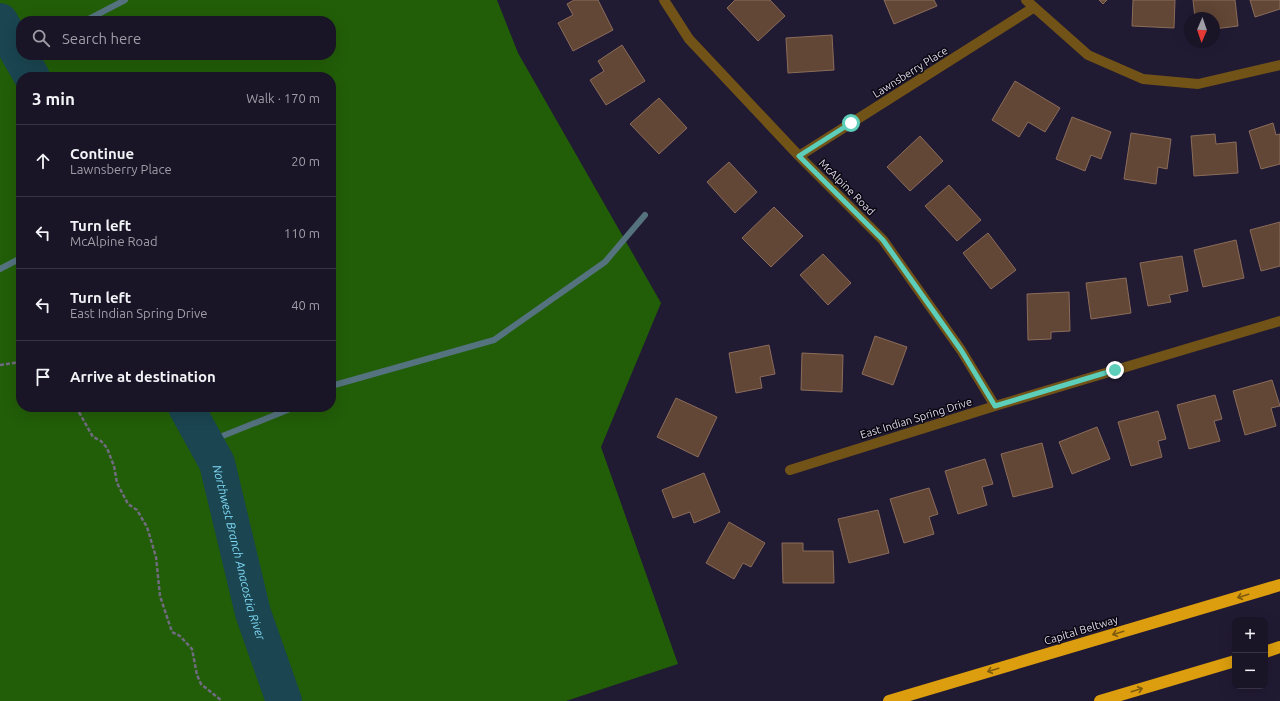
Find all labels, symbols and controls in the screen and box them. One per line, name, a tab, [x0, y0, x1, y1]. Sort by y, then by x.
north arrow	[1184, 12, 1220, 48]
search box	[16, 16, 336, 60]
icon: search	[30, 27, 52, 49]
text: Search here	[62, 30, 141, 47]
street label: Lawnsberry Place	[870, 44, 950, 100]
text: 3 min	[32, 89, 75, 108]
text: Walk · 170 m	[246, 91, 320, 105]
route start	[842, 114, 860, 132]
text: Continue	[70, 145, 134, 162]
icon: ahead	[32, 150, 54, 172]
text: 20 m	[291, 154, 320, 168]
street label: McAlpine Road	[817, 157, 877, 217]
text: Lawnsberry Place	[70, 162, 172, 176]
text: Turn left	[70, 217, 131, 234]
icon: left	[32, 222, 54, 244]
text: 110 m	[284, 226, 320, 240]
text: McAlpine Road	[70, 234, 158, 248]
text: Turn left	[70, 289, 131, 306]
icon: left	[32, 294, 54, 316]
text: 40 m	[291, 298, 320, 312]
text: East Indian Spring Drive	[70, 306, 207, 320]
route end	[1106, 361, 1124, 379]
icon: arrive	[32, 366, 54, 388]
text: Arrive at destination	[70, 368, 216, 385]
street label: East Indian Spring Drive	[859, 395, 973, 441]
water label: Northwest Branch Anacostia River	[211, 463, 269, 642]
one-way arrow	[1236, 593, 1249, 600]
street label: Capital Beltway	[1043, 613, 1120, 647]
map controls	[1232, 617, 1268, 689]
button: +	[1232, 617, 1268, 653]
one-way arrow	[1112, 630, 1125, 637]
button: −	[1232, 653, 1268, 689]
one-way arrow	[987, 667, 1000, 674]
one-way arrow	[1130, 686, 1143, 693]

